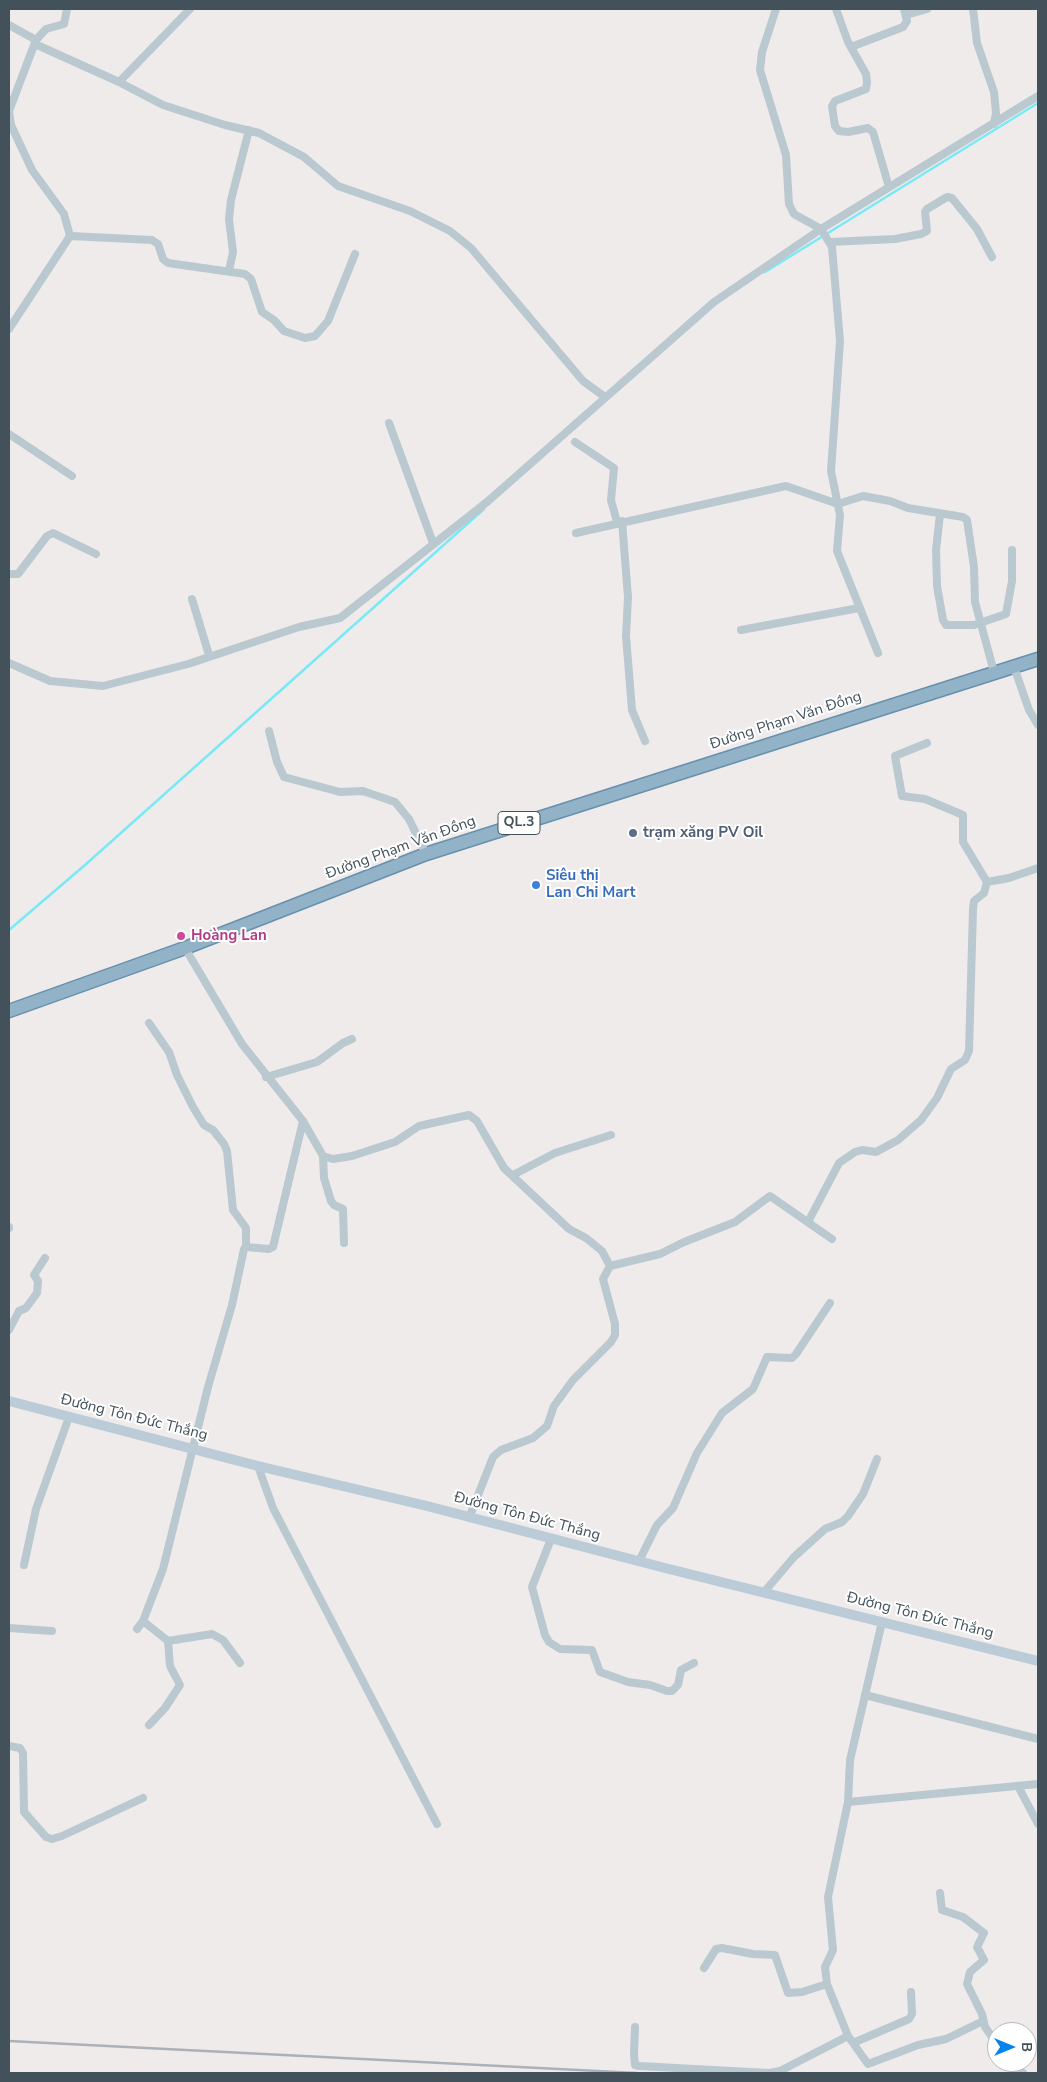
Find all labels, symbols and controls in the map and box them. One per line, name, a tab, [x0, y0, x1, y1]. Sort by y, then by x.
street label: Đường Phạm Văn Đồng	[708, 688, 864, 754]
road number: QL.3	[498, 811, 540, 834]
street label: Đường Phạm Văn Đồng	[324, 812, 478, 884]
place label: trạm xăng PV Oil	[643, 824, 763, 842]
marker: trạm xăng PV Oil	[627, 827, 639, 839]
place label: Siêu thị Lan Chi Mart	[546, 867, 636, 902]
marker: Siêu thị Lan Chi Mart	[530, 879, 542, 891]
place label: Hoàng Lan	[191, 927, 267, 945]
marker: Hoàng Lan	[175, 930, 187, 942]
street label: Đường Tôn Đức Thắng	[59, 1391, 209, 1445]
street label: Đường Tôn Đức Thắng	[452, 1489, 602, 1545]
street label: Đường Tôn Đức Thắng	[845, 1589, 995, 1643]
north arrow	[987, 2022, 1037, 2072]
text: B	[1017, 2042, 1036, 2052]

